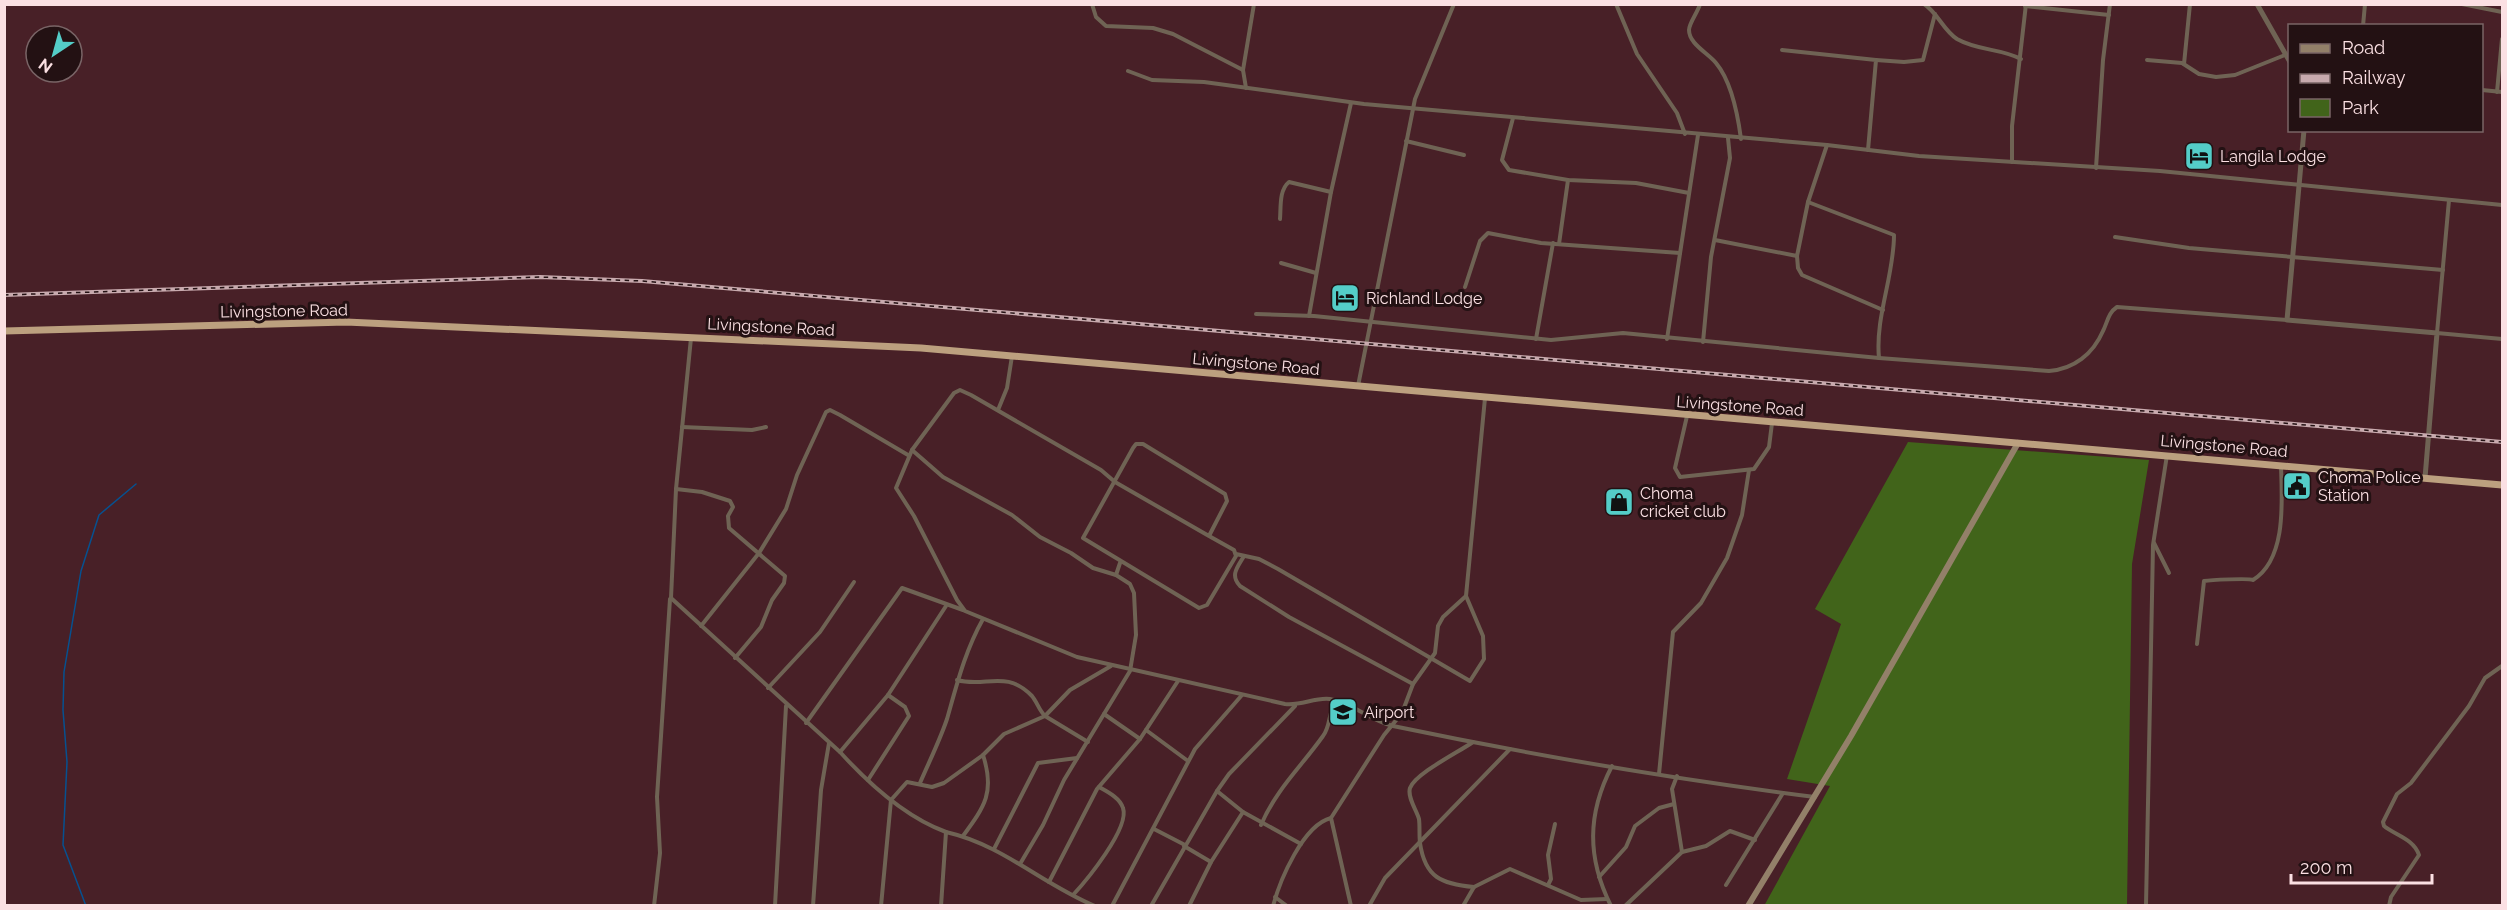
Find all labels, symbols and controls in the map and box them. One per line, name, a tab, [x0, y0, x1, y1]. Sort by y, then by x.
north arrow	[24, 24, 84, 84]
legend	[2288, 24, 2483, 132]
text: Road	[2342, 37, 2385, 58]
text: N	[35, 54, 56, 77]
text: Railway	[2342, 67, 2406, 88]
text: Park	[2342, 97, 2379, 118]
hotel icon: Langila Lodge	[2183, 140, 2215, 172]
place label: Langila Lodge	[2220, 147, 2326, 166]
hotel icon: Richland Lodge	[1329, 282, 1361, 314]
place label: Richland Lodge	[1366, 289, 1482, 308]
street label: Livingstone Road	[220, 300, 348, 322]
street label: Livingstone Road	[707, 314, 835, 340]
street label: Livingstone Road	[1192, 349, 1320, 379]
street label: Livingstone Road	[1676, 392, 1804, 420]
street label: Livingstone Road	[2160, 431, 2288, 461]
place label: Choma Police Station	[2318, 468, 2421, 505]
public building icon: Choma Police Station	[2281, 470, 2313, 502]
place label: Choma cricket club	[1640, 484, 1726, 521]
shop icon: Choma cricket club	[1603, 486, 1635, 518]
school or university icon: Airport	[1327, 696, 1359, 728]
place label: Airport	[1364, 703, 1415, 722]
scale bar	[2291, 847, 2432, 885]
text: 200 m	[2300, 857, 2353, 878]

